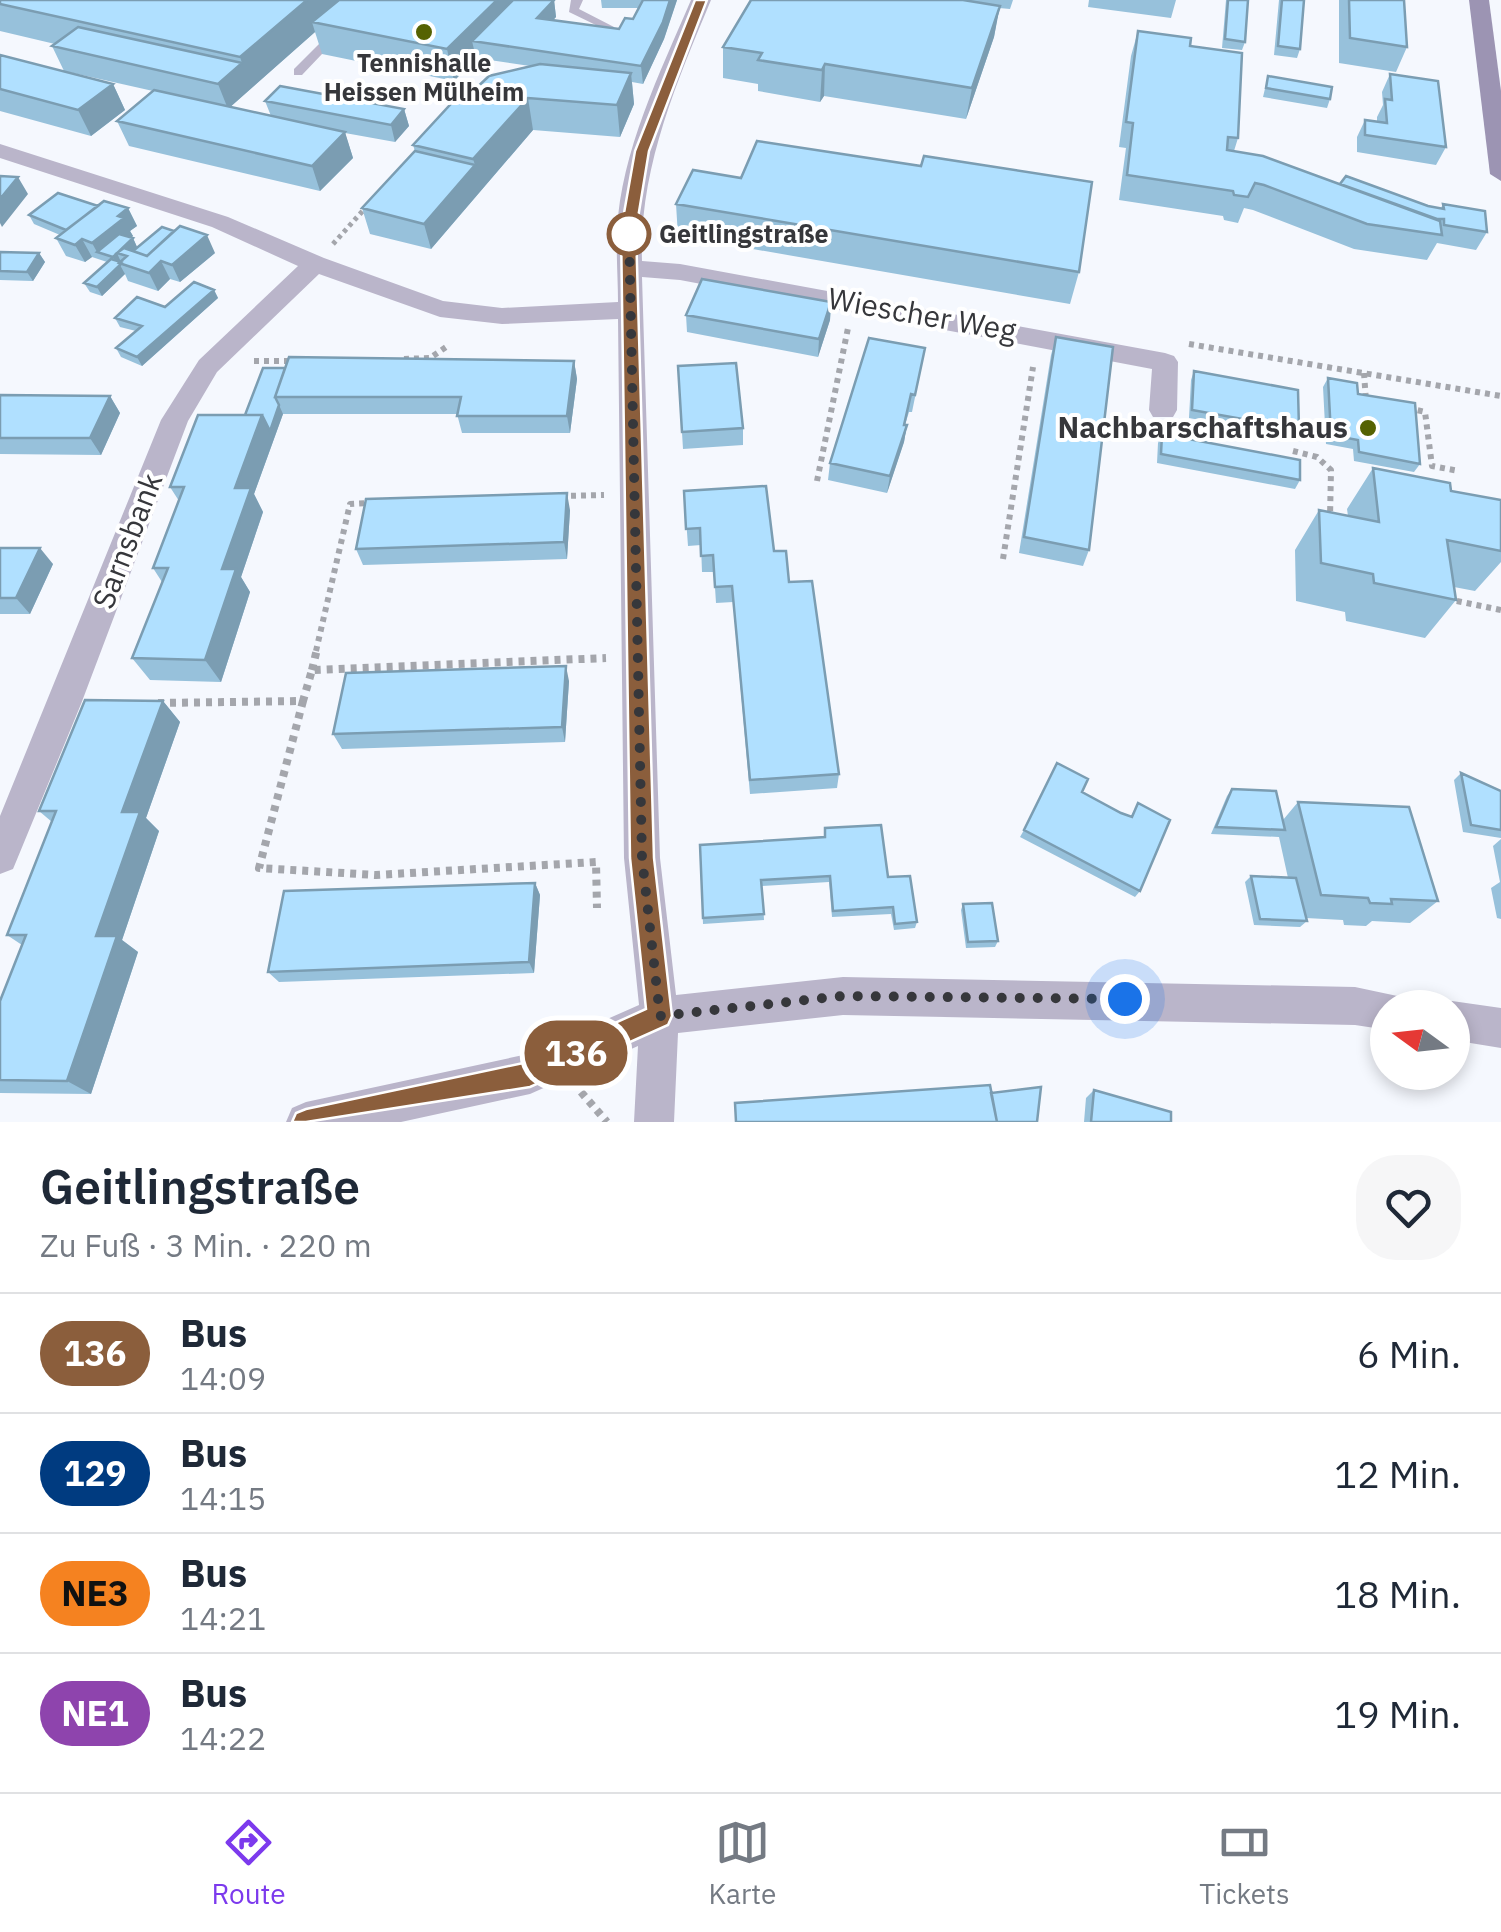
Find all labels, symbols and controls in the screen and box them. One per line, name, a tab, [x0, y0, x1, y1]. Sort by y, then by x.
marker: Tennishalle Heissen Mülheim	[413, 21, 435, 43]
place label: Tennishalle Heissen Mülheim	[324, 46, 524, 108]
marker: Geitlingstraße	[608, 213, 650, 255]
place label: Geitlingstraße	[659, 217, 829, 250]
street label: Wiescher Weg	[825, 278, 1020, 349]
place label: Nachbarschaftshaus	[1057, 407, 1348, 446]
marker: Nachbarschaftshaus	[1357, 417, 1379, 439]
street label: Sarnsbank	[83, 467, 170, 614]
your location	[1100, 974, 1150, 1024]
north arrow	[1370, 990, 1470, 1090]
map controls	[1370, 990, 1470, 1090]
line badge: 136	[518, 1020, 634, 1086]
text: 136	[544, 1030, 608, 1076]
text: Geitlingstraße	[40, 1155, 360, 1217]
button: heart	[1356, 1155, 1461, 1260]
text: Zu Fuß · 3 Min. · 220 m	[40, 1224, 372, 1266]
text: Bus	[180, 1308, 247, 1357]
text: 6 Min.	[1357, 1329, 1461, 1378]
text: 136	[63, 1330, 127, 1376]
text: 14:09	[180, 1357, 266, 1399]
text: Bus	[180, 1428, 247, 1477]
text: 12 Min.	[1334, 1449, 1461, 1498]
text: 129	[63, 1450, 127, 1496]
text: 14:15	[180, 1477, 266, 1519]
text: Bus	[180, 1548, 247, 1597]
text: 18 Min.	[1334, 1569, 1461, 1618]
text: NE3	[61, 1570, 129, 1616]
text: 14:21	[180, 1597, 266, 1639]
text: Bus	[180, 1668, 247, 1717]
text: 19 Min.	[1334, 1689, 1461, 1738]
text: NE1	[61, 1690, 129, 1736]
text: 14:22	[180, 1717, 266, 1759]
tab: Route	[211, 1815, 286, 1912]
tab: Karte	[709, 1815, 776, 1912]
tab: Tickets	[1199, 1815, 1290, 1912]

